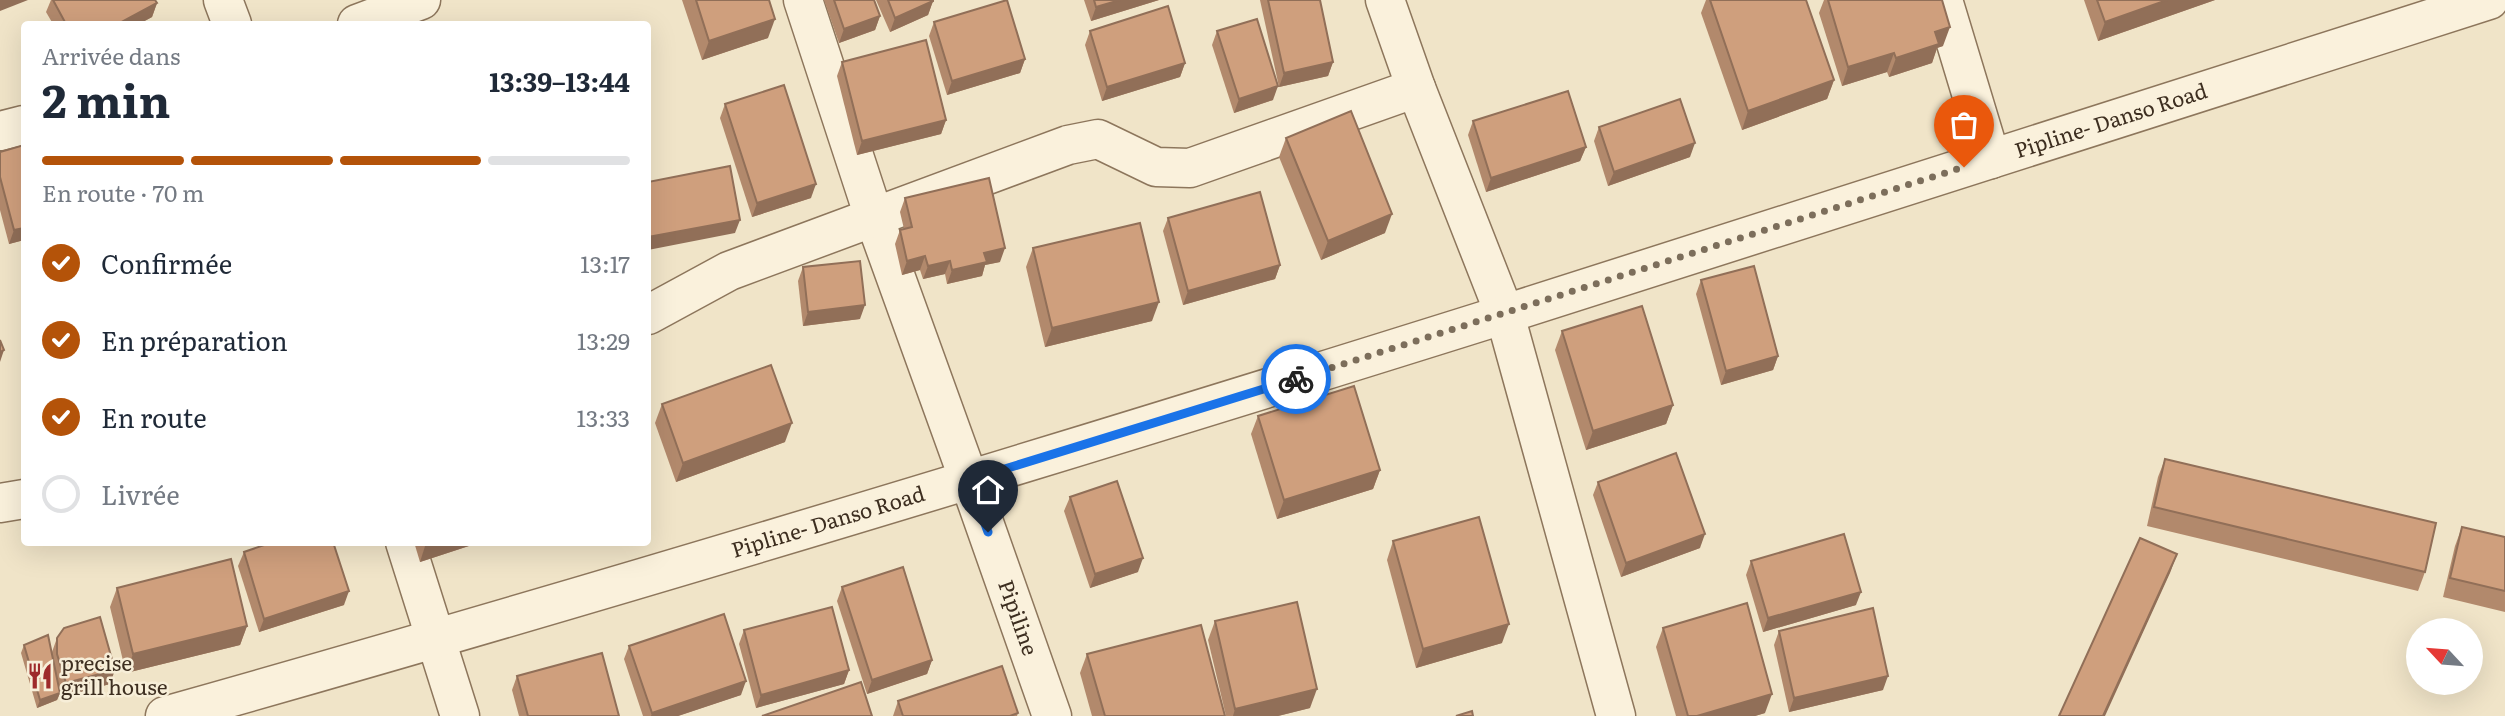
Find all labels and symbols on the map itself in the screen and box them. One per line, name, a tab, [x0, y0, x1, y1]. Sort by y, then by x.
street label: Pipline- Danso Road	[2010, 73, 2211, 164]
pin	[1934, 95, 1994, 167]
courier	[1261, 344, 1331, 414]
pin	[958, 460, 1018, 532]
street label: Pipline- Danso Road	[727, 476, 928, 564]
street label: Pipiline	[992, 575, 1047, 659]
north arrow	[2406, 618, 2483, 695]
place label: precise grill house	[61, 646, 168, 701]
restaurant icon: precise grill house	[25, 661, 55, 691]

